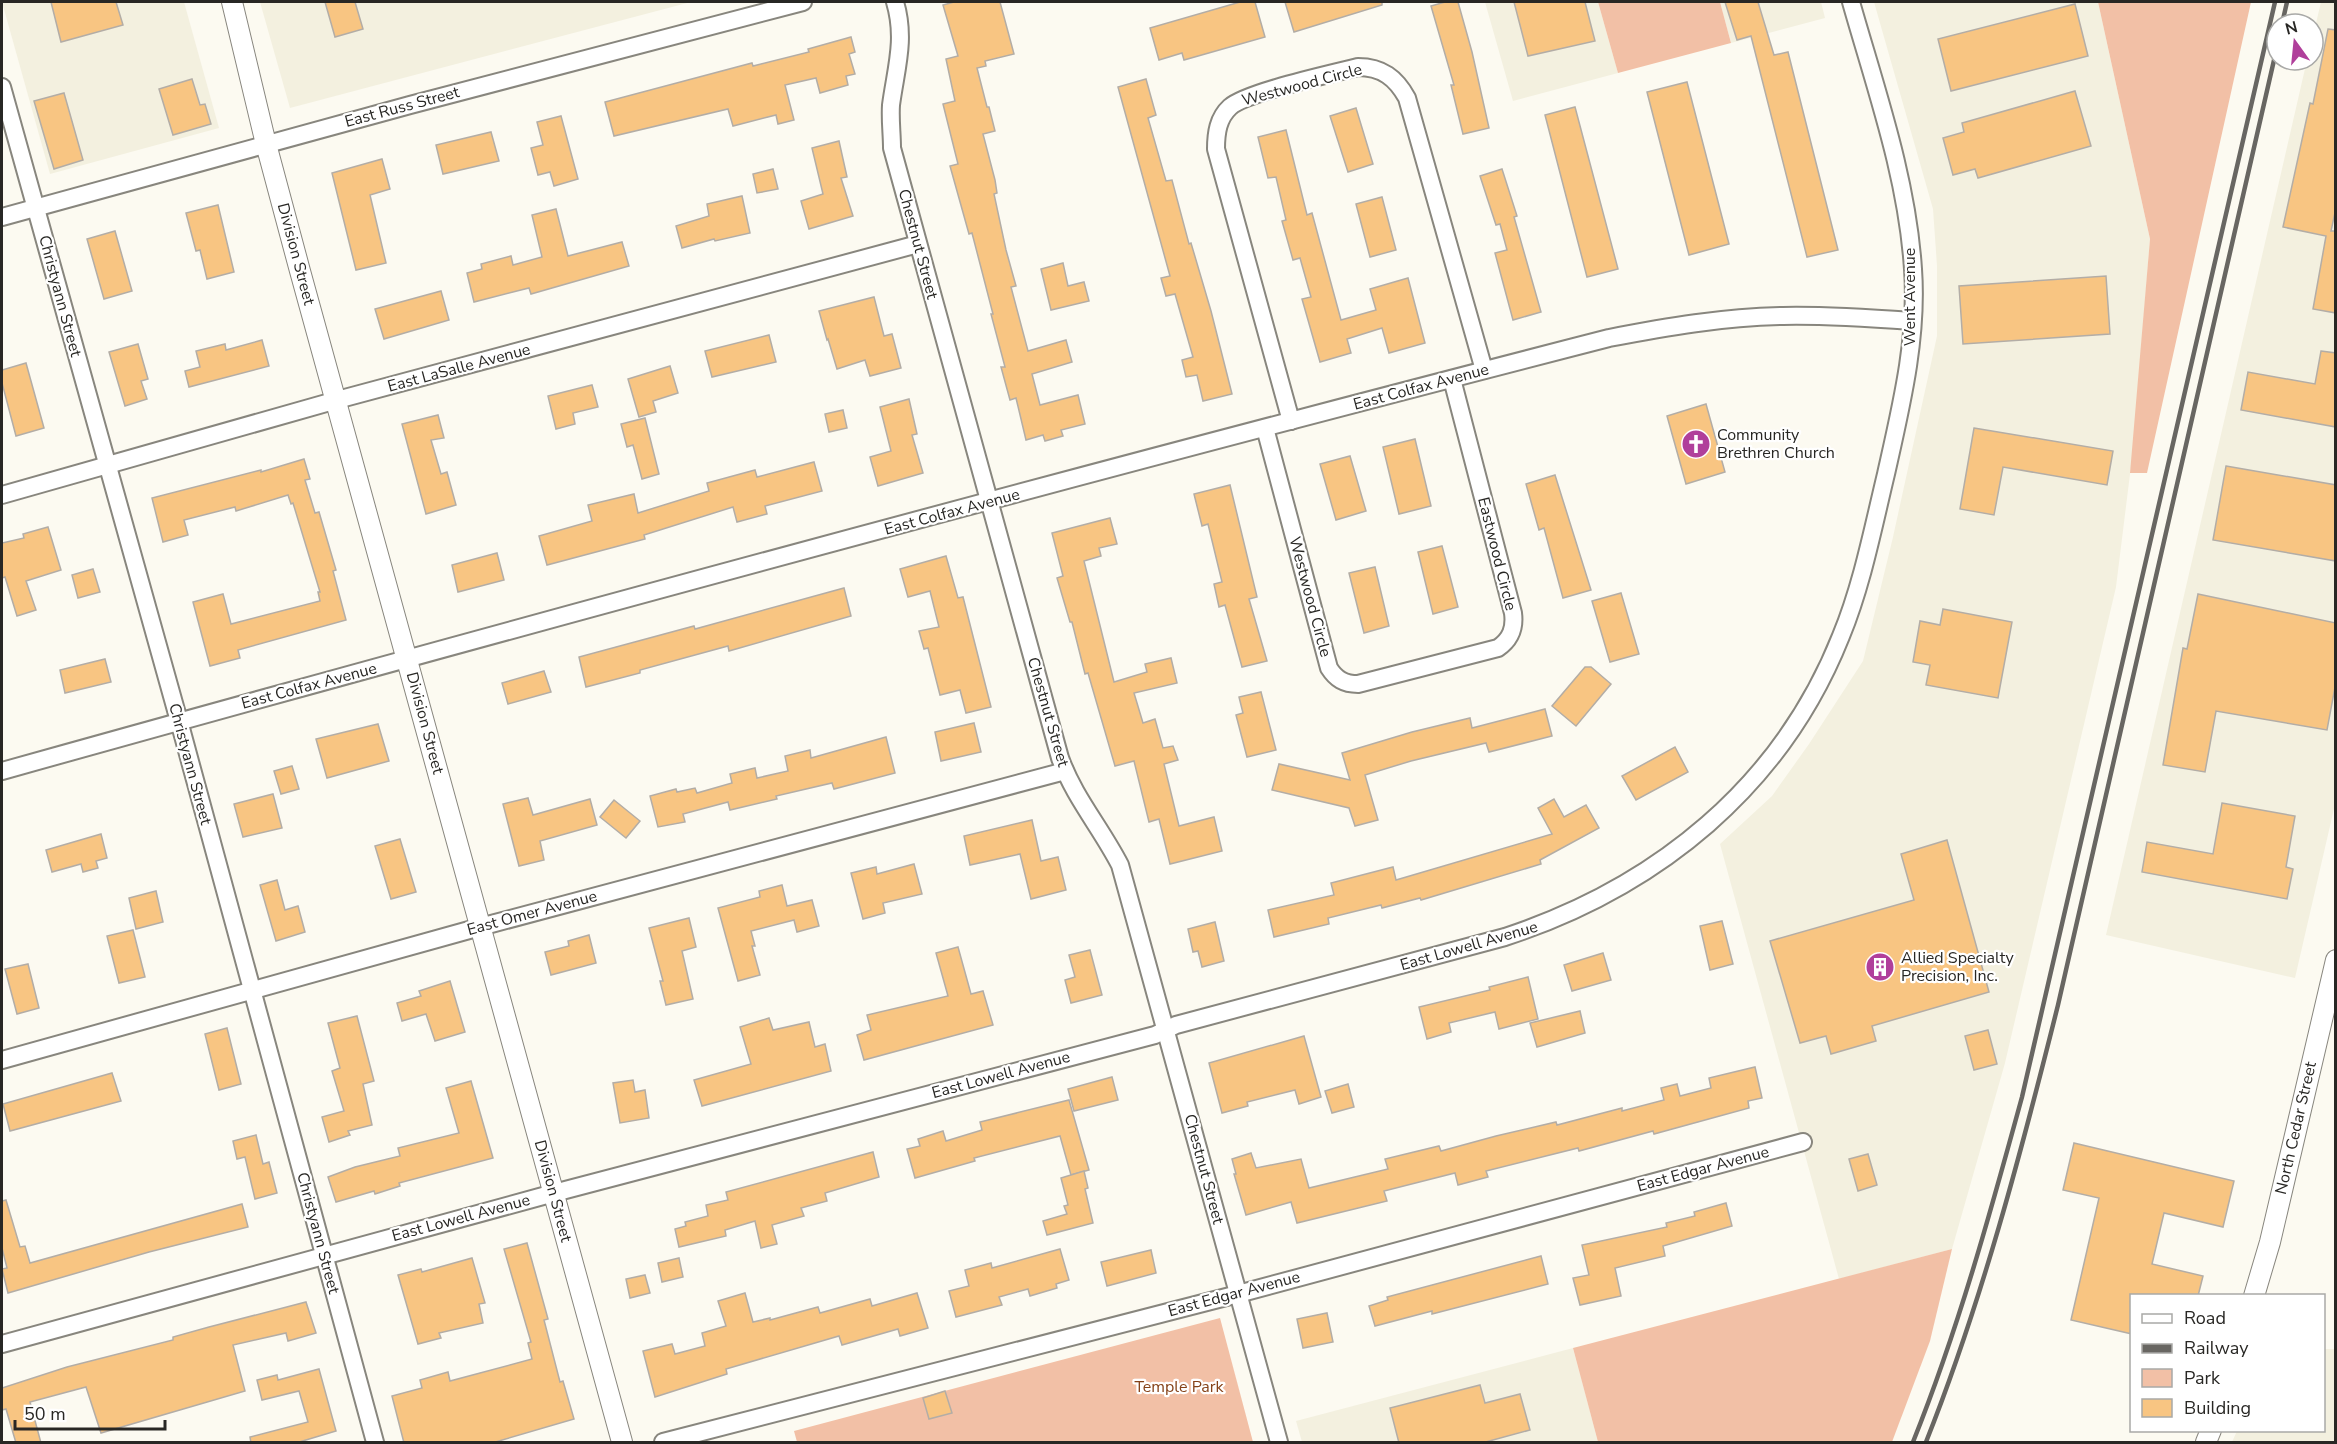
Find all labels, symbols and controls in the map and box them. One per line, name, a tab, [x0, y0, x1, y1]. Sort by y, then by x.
north arrow	[2265, 12, 2325, 72]
text: N	[2283, 16, 2300, 41]
street label: Westwood Circle	[1239, 58, 1365, 112]
street label: East Russ Street	[342, 81, 462, 133]
street label: Chestnut Street	[893, 187, 943, 302]
street label: Division Street	[272, 201, 320, 308]
street label: Christyann Street	[33, 233, 87, 360]
street label: Went Avenue	[1899, 248, 1921, 346]
street label: East LaSalle Avenue	[385, 338, 533, 398]
street label: East Colfax Avenue	[1351, 358, 1491, 416]
place label: Community Brethren Church	[1717, 424, 1835, 464]
church icon: Community Brethren Church	[1680, 428, 1712, 460]
street label: East Colfax Avenue	[882, 483, 1022, 541]
street label: Eastwood Circle	[1472, 495, 1522, 613]
street label: Westwood Circle	[1283, 534, 1337, 660]
street label: Chestnut Street	[1022, 655, 1074, 770]
street label: East Colfax Avenue	[239, 657, 379, 715]
street label: Division Street	[401, 670, 449, 777]
street label: Christyann Street	[163, 701, 217, 828]
street label: East Omer Avenue	[465, 885, 599, 941]
street label: East Lowell Avenue	[1398, 916, 1540, 976]
place label: Allied Specialty Precision, Inc.	[1901, 947, 2014, 987]
building icon: Allied Specialty Precision, Inc.	[1864, 951, 1896, 983]
street label: East Lowell Avenue	[929, 1046, 1073, 1104]
street label: North Cedar Street	[2270, 1059, 2322, 1197]
street label: Chestnut Street	[1179, 1112, 1229, 1227]
street label: Division Street	[529, 1138, 577, 1245]
street label: East Edgar Avenue	[1635, 1141, 1771, 1197]
street label: Christyann Street	[291, 1170, 345, 1297]
street label: East Lowell Avenue	[389, 1189, 533, 1247]
street label: East Edgar Avenue	[1166, 1266, 1302, 1322]
legend	[2130, 1294, 2325, 1432]
text: Road	[2184, 1306, 2226, 1330]
text: Railway	[2184, 1336, 2249, 1360]
text: Park	[2184, 1366, 2221, 1390]
park label: Temple Park	[1134, 1376, 1225, 1398]
scale bar	[15, 1393, 165, 1431]
text: Building	[2184, 1396, 2251, 1420]
text: 50 m	[24, 1402, 66, 1426]

